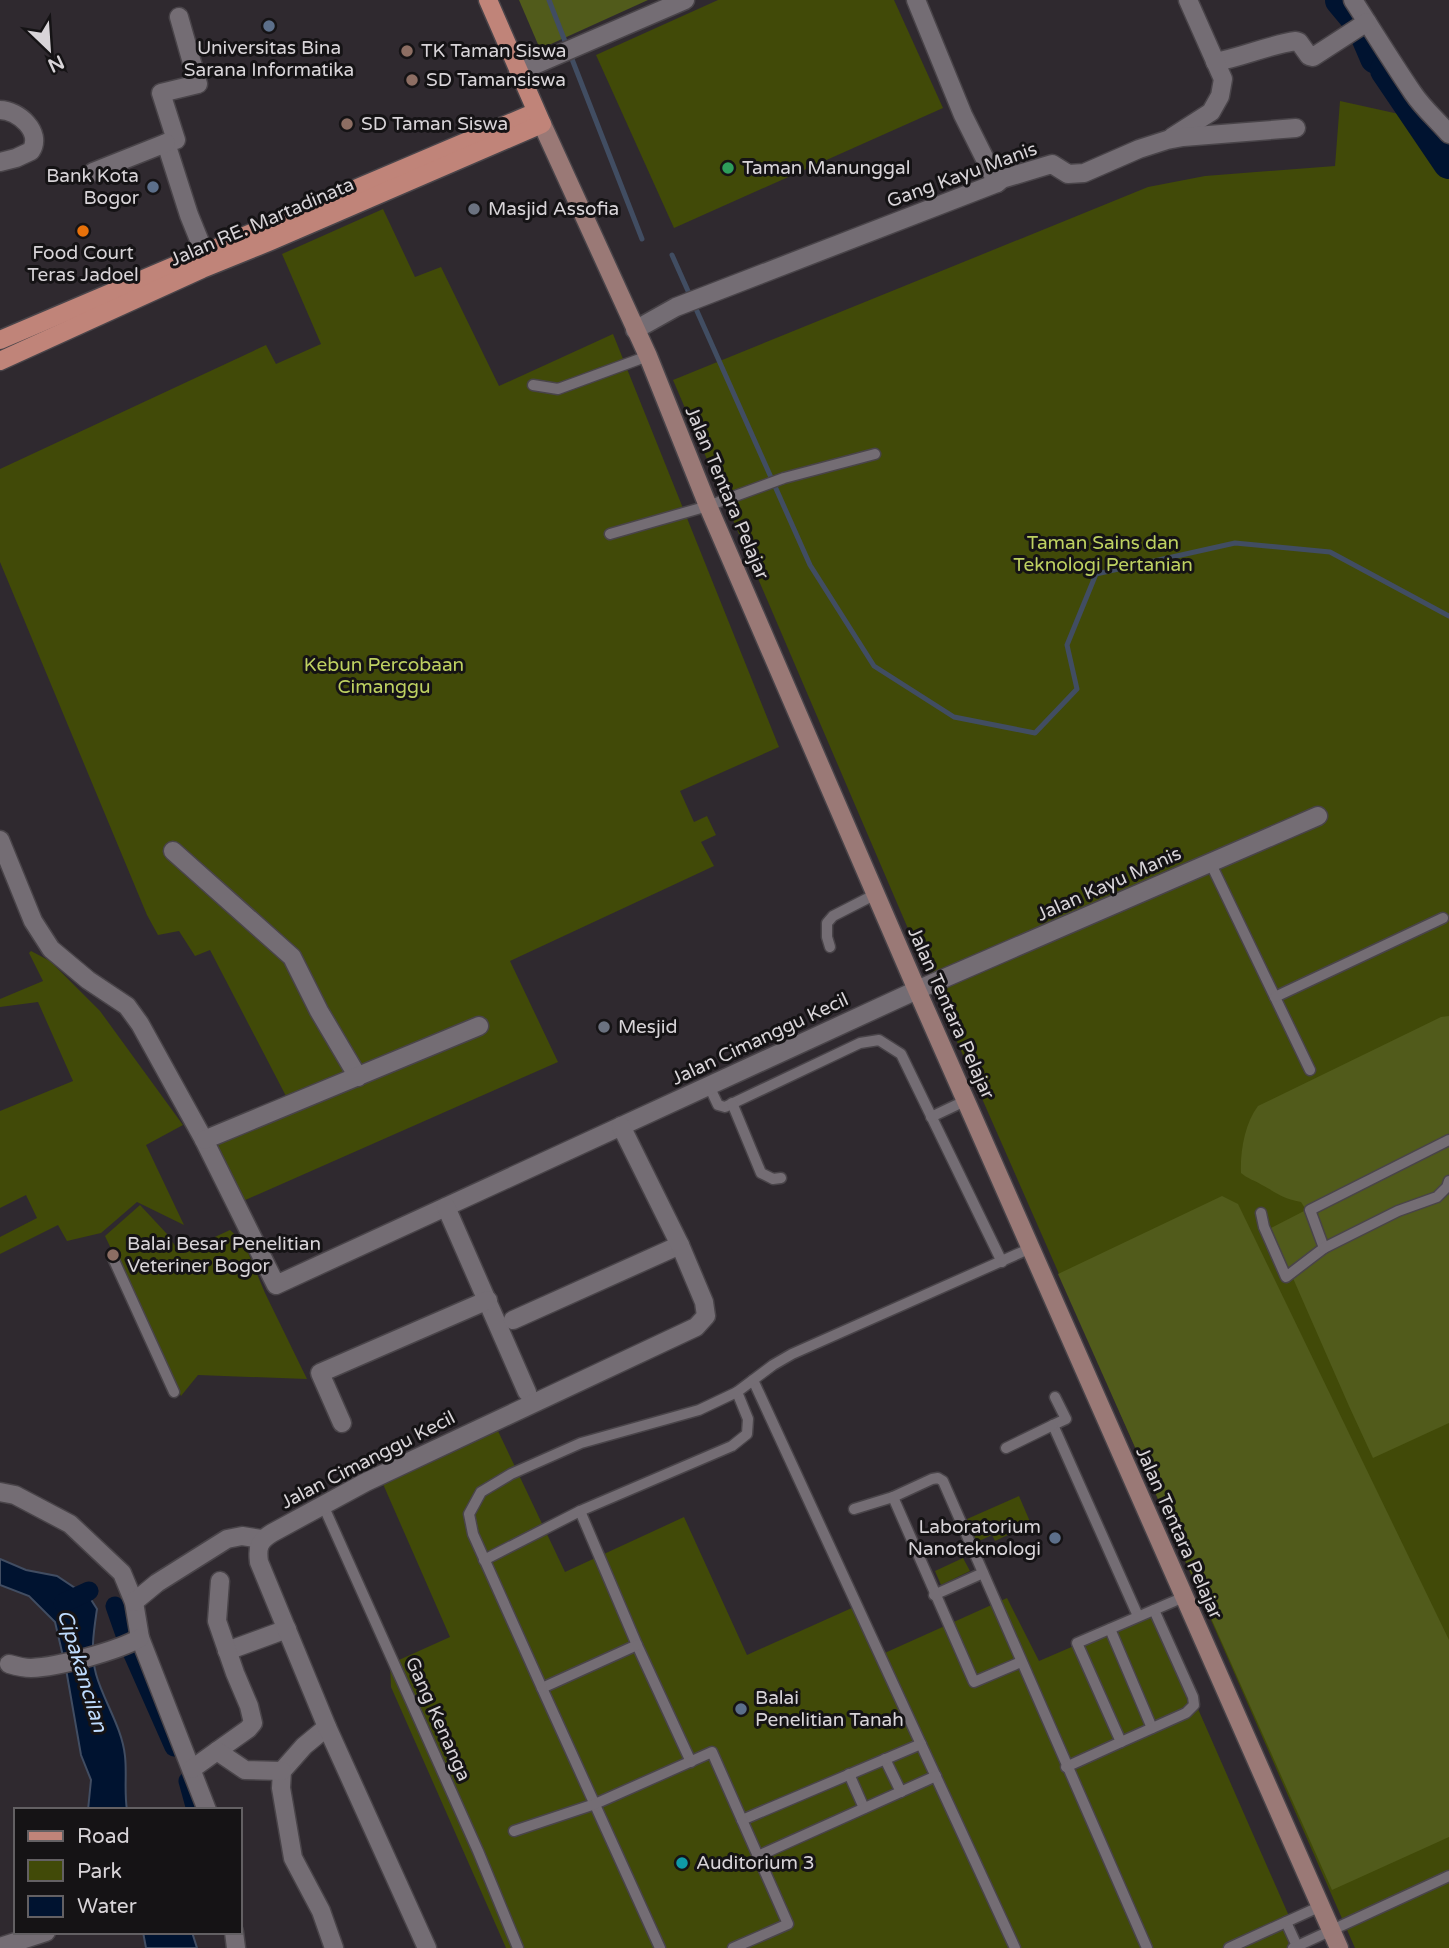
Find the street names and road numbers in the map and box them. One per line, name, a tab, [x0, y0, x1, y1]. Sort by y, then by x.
street label: Gang Kayu Manis	[884, 138, 1040, 212]
street label: Jalan RE. Martadinata	[167, 173, 357, 271]
street label: Jalan Tentara Pelajar	[680, 403, 774, 584]
street label: Jalan Kayu Manis	[1033, 842, 1185, 926]
street label: Jalan Tentara Pelajar	[903, 923, 999, 1103]
street label: Jalan Cimanggu Kecil	[668, 988, 852, 1090]
street label: Jalan Cimanggu Kecil	[277, 1406, 459, 1514]
street label: Jalan Tentara Pelajar	[1131, 1443, 1227, 1623]
street label: Gang Kenanga	[401, 1654, 475, 1784]

